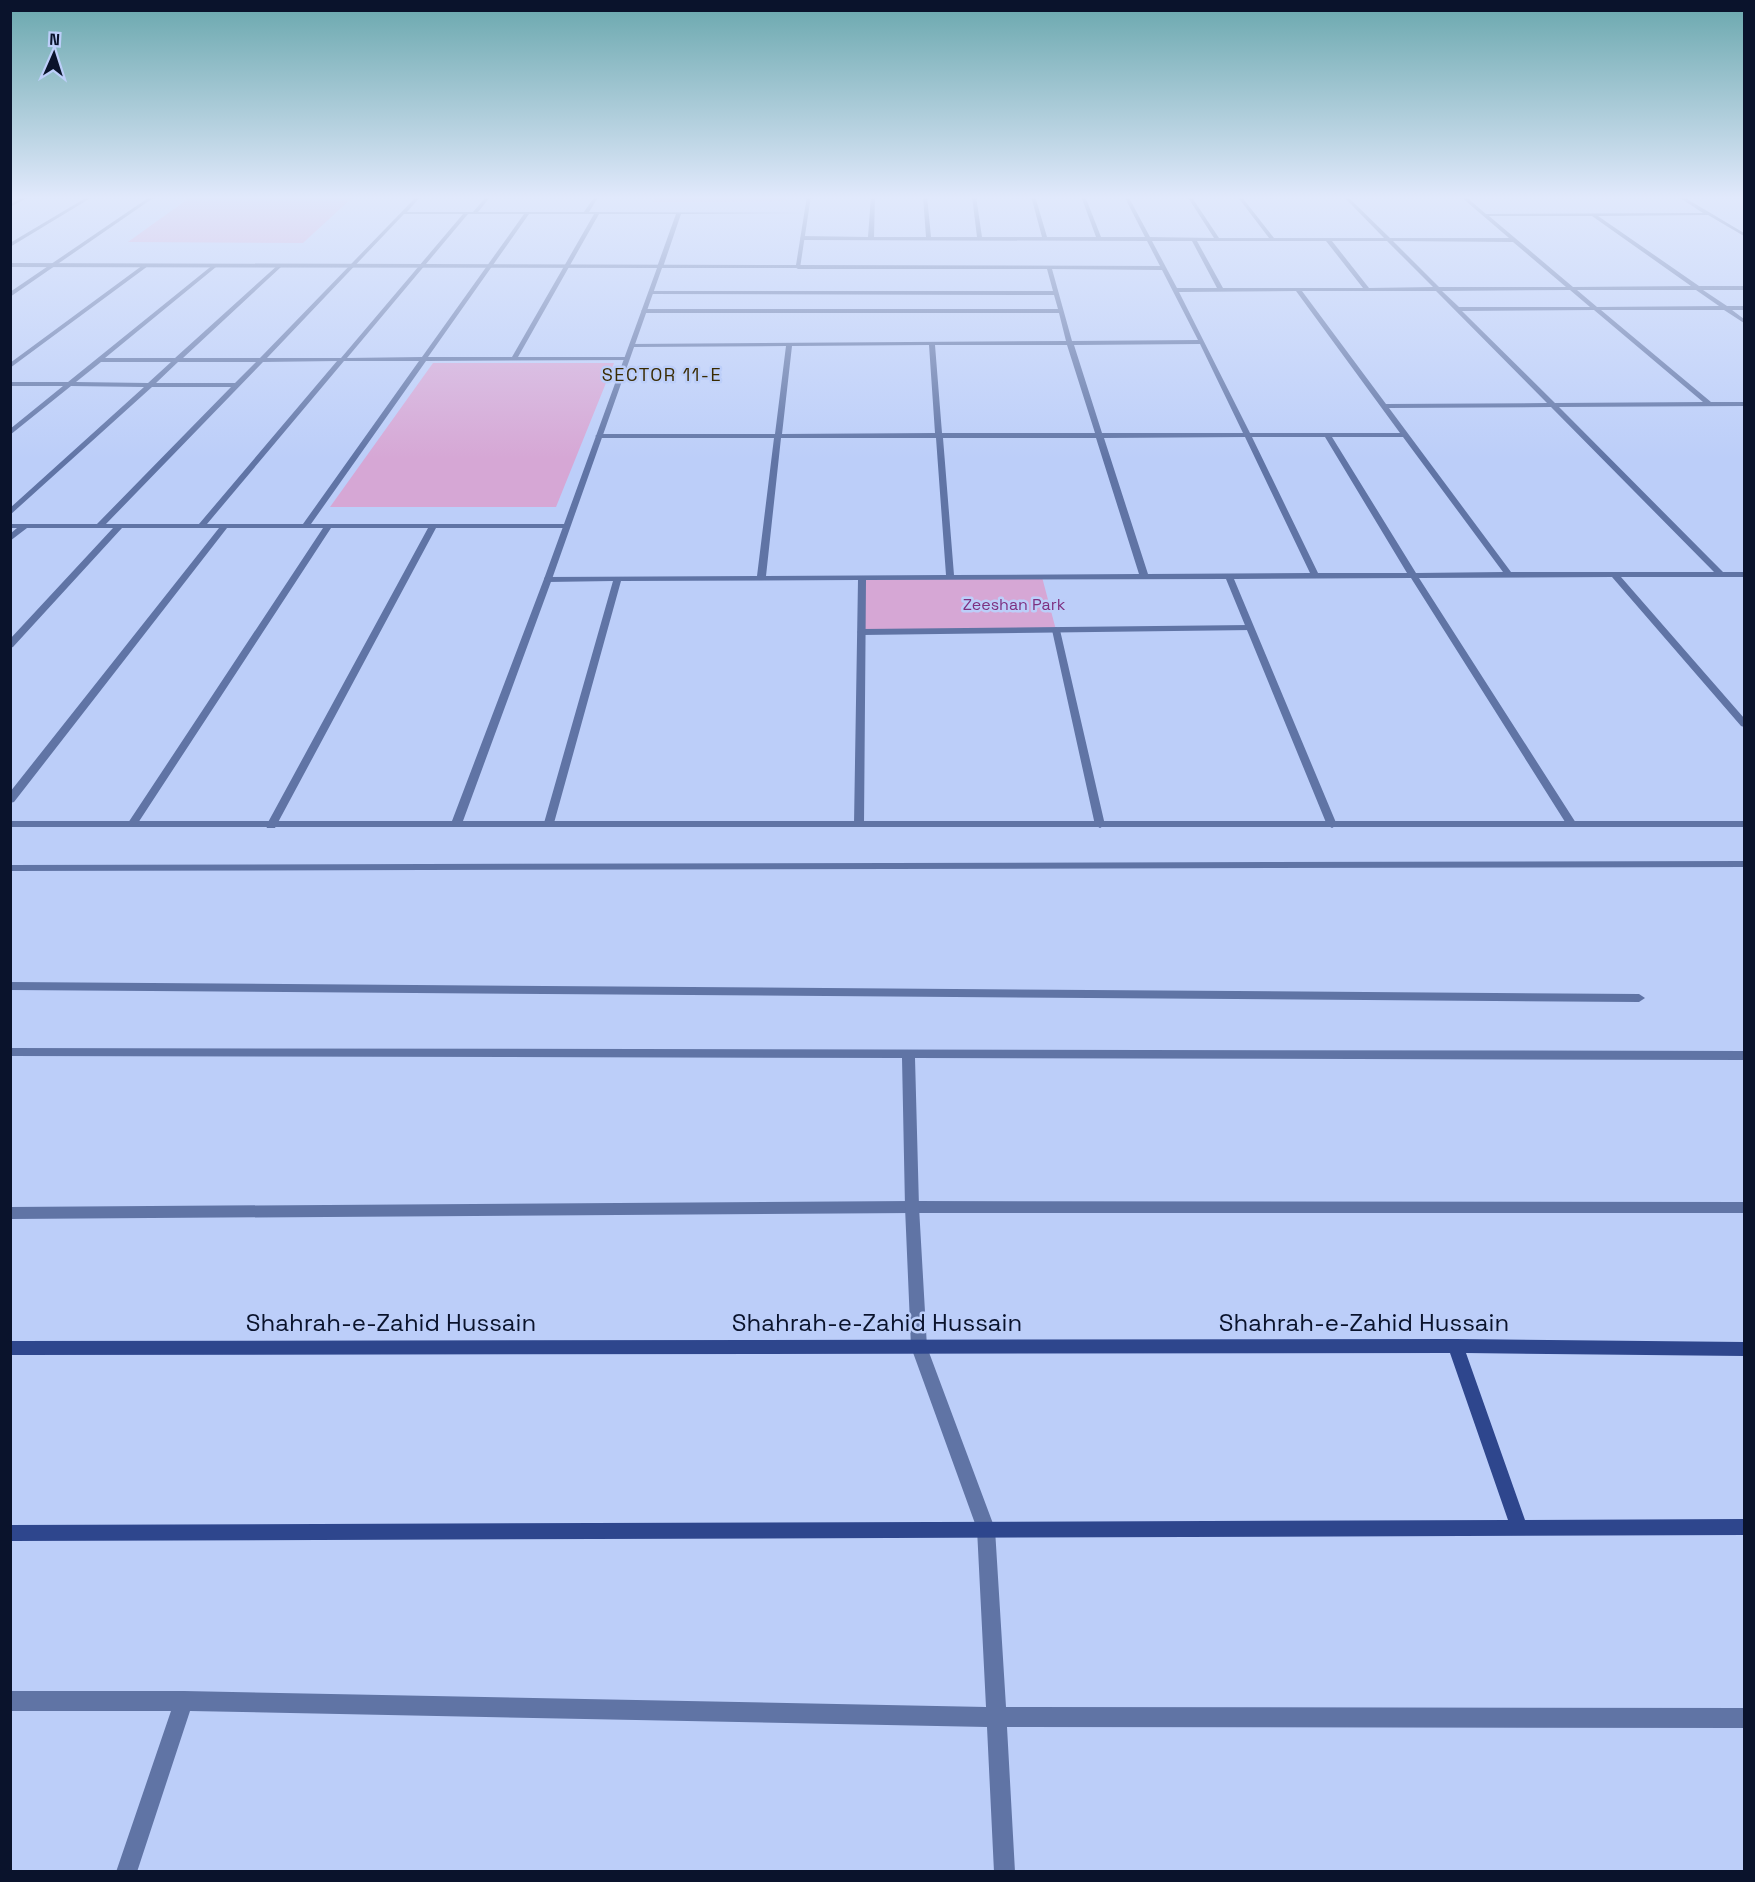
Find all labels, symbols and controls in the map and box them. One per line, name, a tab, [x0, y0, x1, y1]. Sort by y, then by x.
north arrow	[24, 24, 84, 84]
text: N	[49, 29, 61, 50]
district label: SECTOR 11-E	[602, 363, 722, 386]
park label: Zeeshan Park	[963, 594, 1066, 615]
street label: Shahrah-e-Zahid Hussain	[246, 1307, 536, 1338]
street label: Shahrah-e-Zahid Hussain	[732, 1307, 1022, 1338]
street label: Shahrah-e-Zahid Hussain	[1219, 1307, 1509, 1338]

